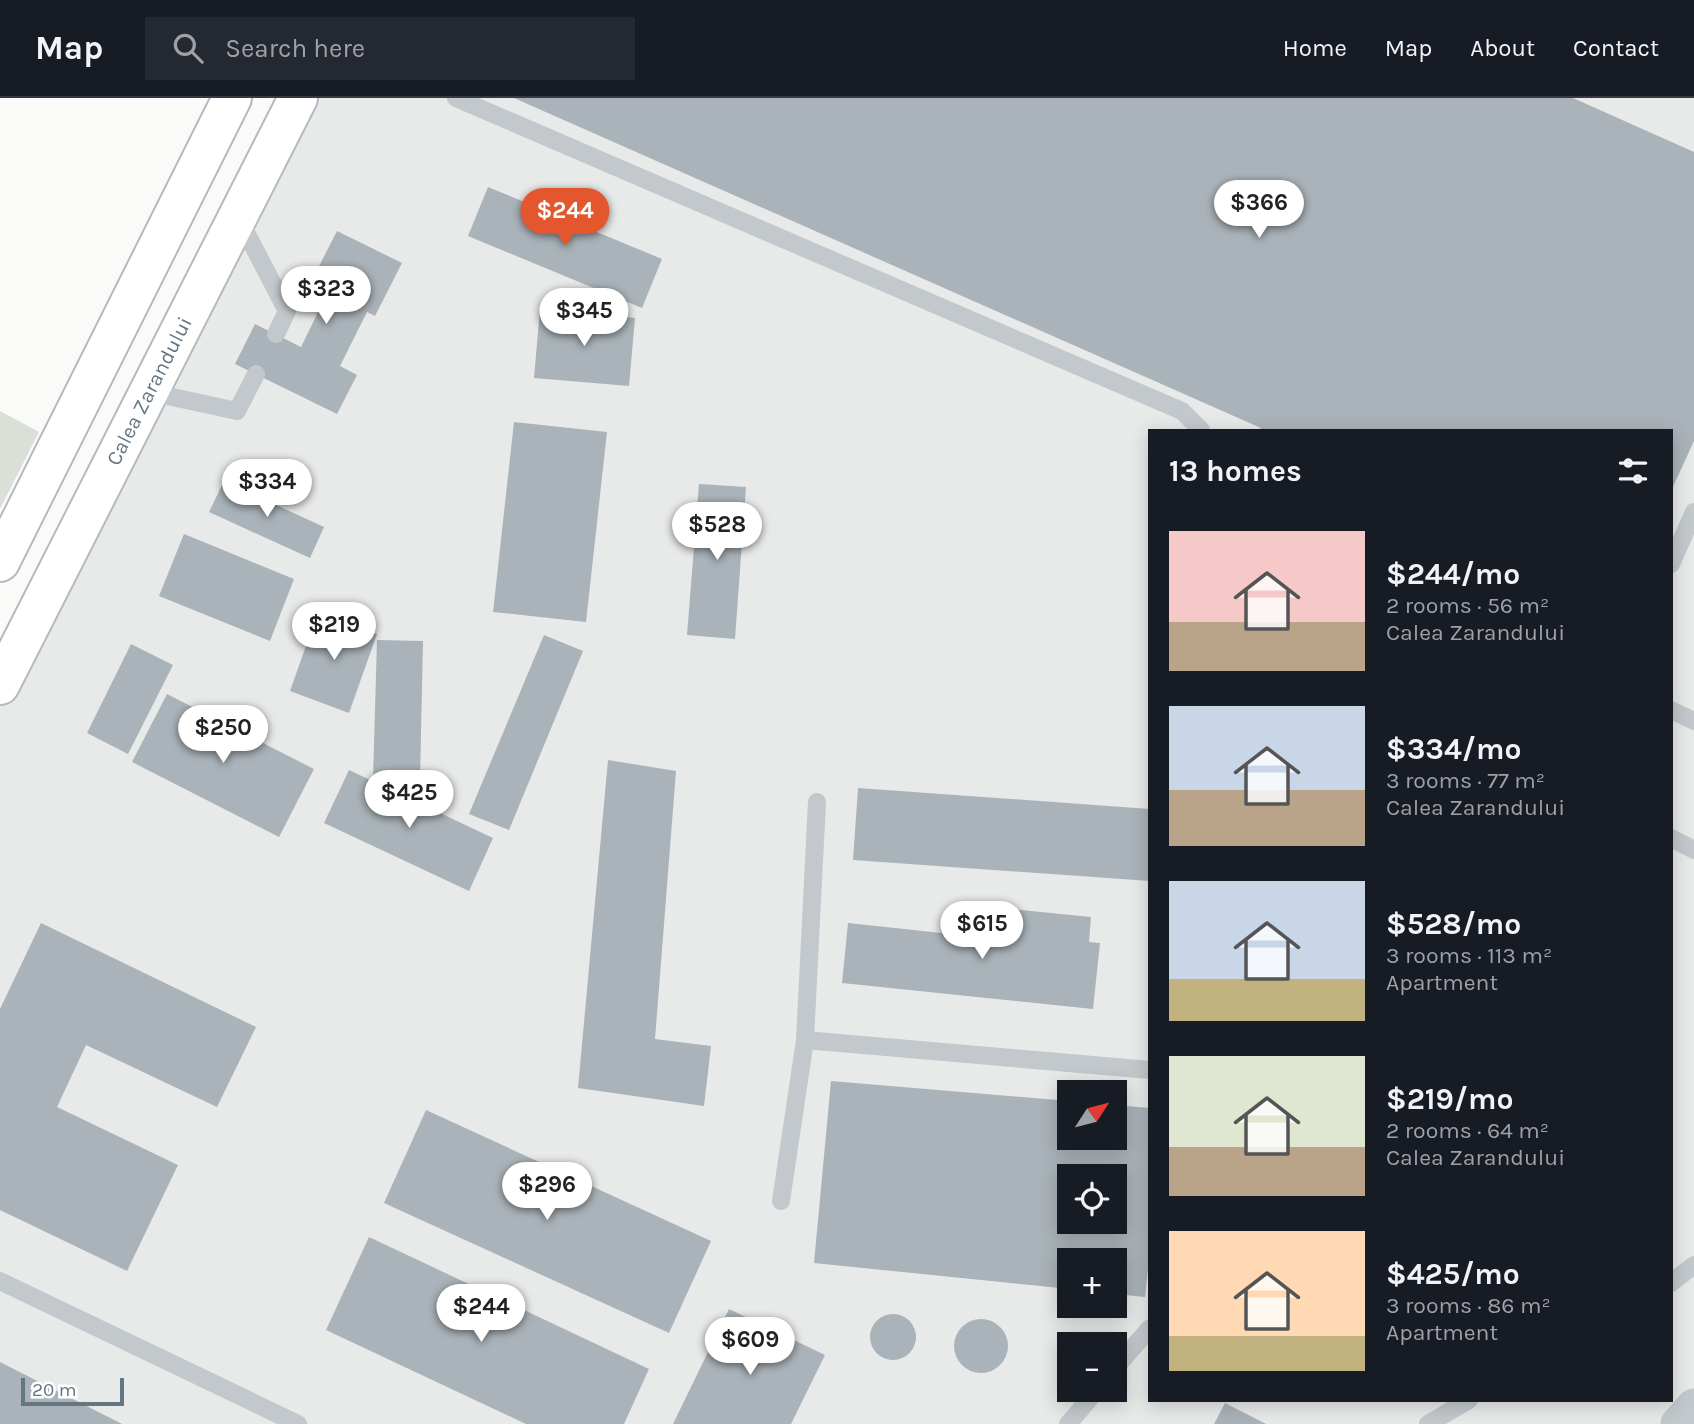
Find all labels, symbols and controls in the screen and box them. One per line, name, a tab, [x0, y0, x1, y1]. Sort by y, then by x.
search box	[145, 17, 635, 80]
text: Map	[35, 29, 103, 67]
icon: search	[169, 29, 207, 67]
text: Search here	[225, 33, 365, 64]
text: Home	[1283, 34, 1347, 62]
text: Map	[1385, 34, 1432, 62]
text: About	[1470, 34, 1535, 62]
text: Contact	[1573, 34, 1659, 62]
pin: $366	[1218, 180, 1300, 240]
pin: $244	[524, 188, 606, 248]
text: $366	[1230, 189, 1288, 216]
text: $244	[536, 197, 594, 224]
pin: $323	[285, 266, 367, 326]
text: $323	[297, 275, 355, 302]
pin: $345	[543, 288, 625, 348]
text: $345	[555, 297, 613, 324]
street label: Calea Zarandului	[101, 313, 197, 469]
icon: filters	[1614, 452, 1652, 490]
text: 13 homes	[1169, 453, 1302, 489]
pin: $334	[226, 460, 308, 519]
text: $334	[238, 468, 296, 495]
pin: $528	[676, 503, 758, 562]
text: $528	[688, 511, 746, 538]
text: $244/mo	[1386, 556, 1520, 592]
icon: home	[1225, 559, 1309, 643]
text: 2 rooms · 56 m²	[1386, 592, 1549, 619]
pin: $219	[293, 602, 375, 662]
text: $219	[308, 611, 360, 638]
text: Calea Zarandului	[1386, 619, 1565, 646]
pin: $250	[182, 706, 264, 765]
text: $250	[194, 714, 252, 741]
text: $334/mo	[1386, 731, 1521, 767]
icon: home	[1225, 734, 1309, 818]
text: 3 rooms · 77 m²	[1386, 767, 1545, 794]
pin: $425	[368, 770, 450, 830]
text: $425	[381, 779, 437, 806]
text: Calea Zarandului	[1386, 794, 1565, 821]
pin: $615	[941, 902, 1023, 961]
text: $528/mo	[1386, 906, 1521, 942]
icon: home	[1225, 909, 1309, 993]
text: $615	[956, 910, 1008, 937]
text: 3 rooms · 113 m²	[1386, 942, 1552, 969]
text: Apartment	[1386, 969, 1498, 996]
north arrow	[1057, 1080, 1127, 1150]
map controls	[1057, 1080, 1127, 1402]
text: $219/mo	[1386, 1081, 1513, 1117]
icon: home	[1225, 1084, 1309, 1168]
text: 2 rooms · 64 m²	[1386, 1117, 1549, 1144]
text: Calea Zarandului	[1386, 1144, 1565, 1171]
pin: $296	[506, 1162, 588, 1222]
button: locate	[1057, 1164, 1127, 1234]
text: $296	[518, 1171, 576, 1198]
button: +	[1057, 1248, 1127, 1318]
text: $425/mo	[1386, 1256, 1520, 1292]
icon: home	[1225, 1259, 1309, 1343]
pin: $244	[440, 1284, 522, 1344]
text: 3 rooms · 86 m²	[1386, 1292, 1551, 1319]
text: $244	[452, 1293, 510, 1320]
pin: $609	[709, 1318, 791, 1377]
text: Apartment	[1386, 1319, 1498, 1346]
text: $609	[721, 1326, 779, 1353]
button: −	[1057, 1332, 1127, 1402]
scale bar	[21, 1375, 124, 1407]
text: 20 m	[32, 1379, 77, 1401]

